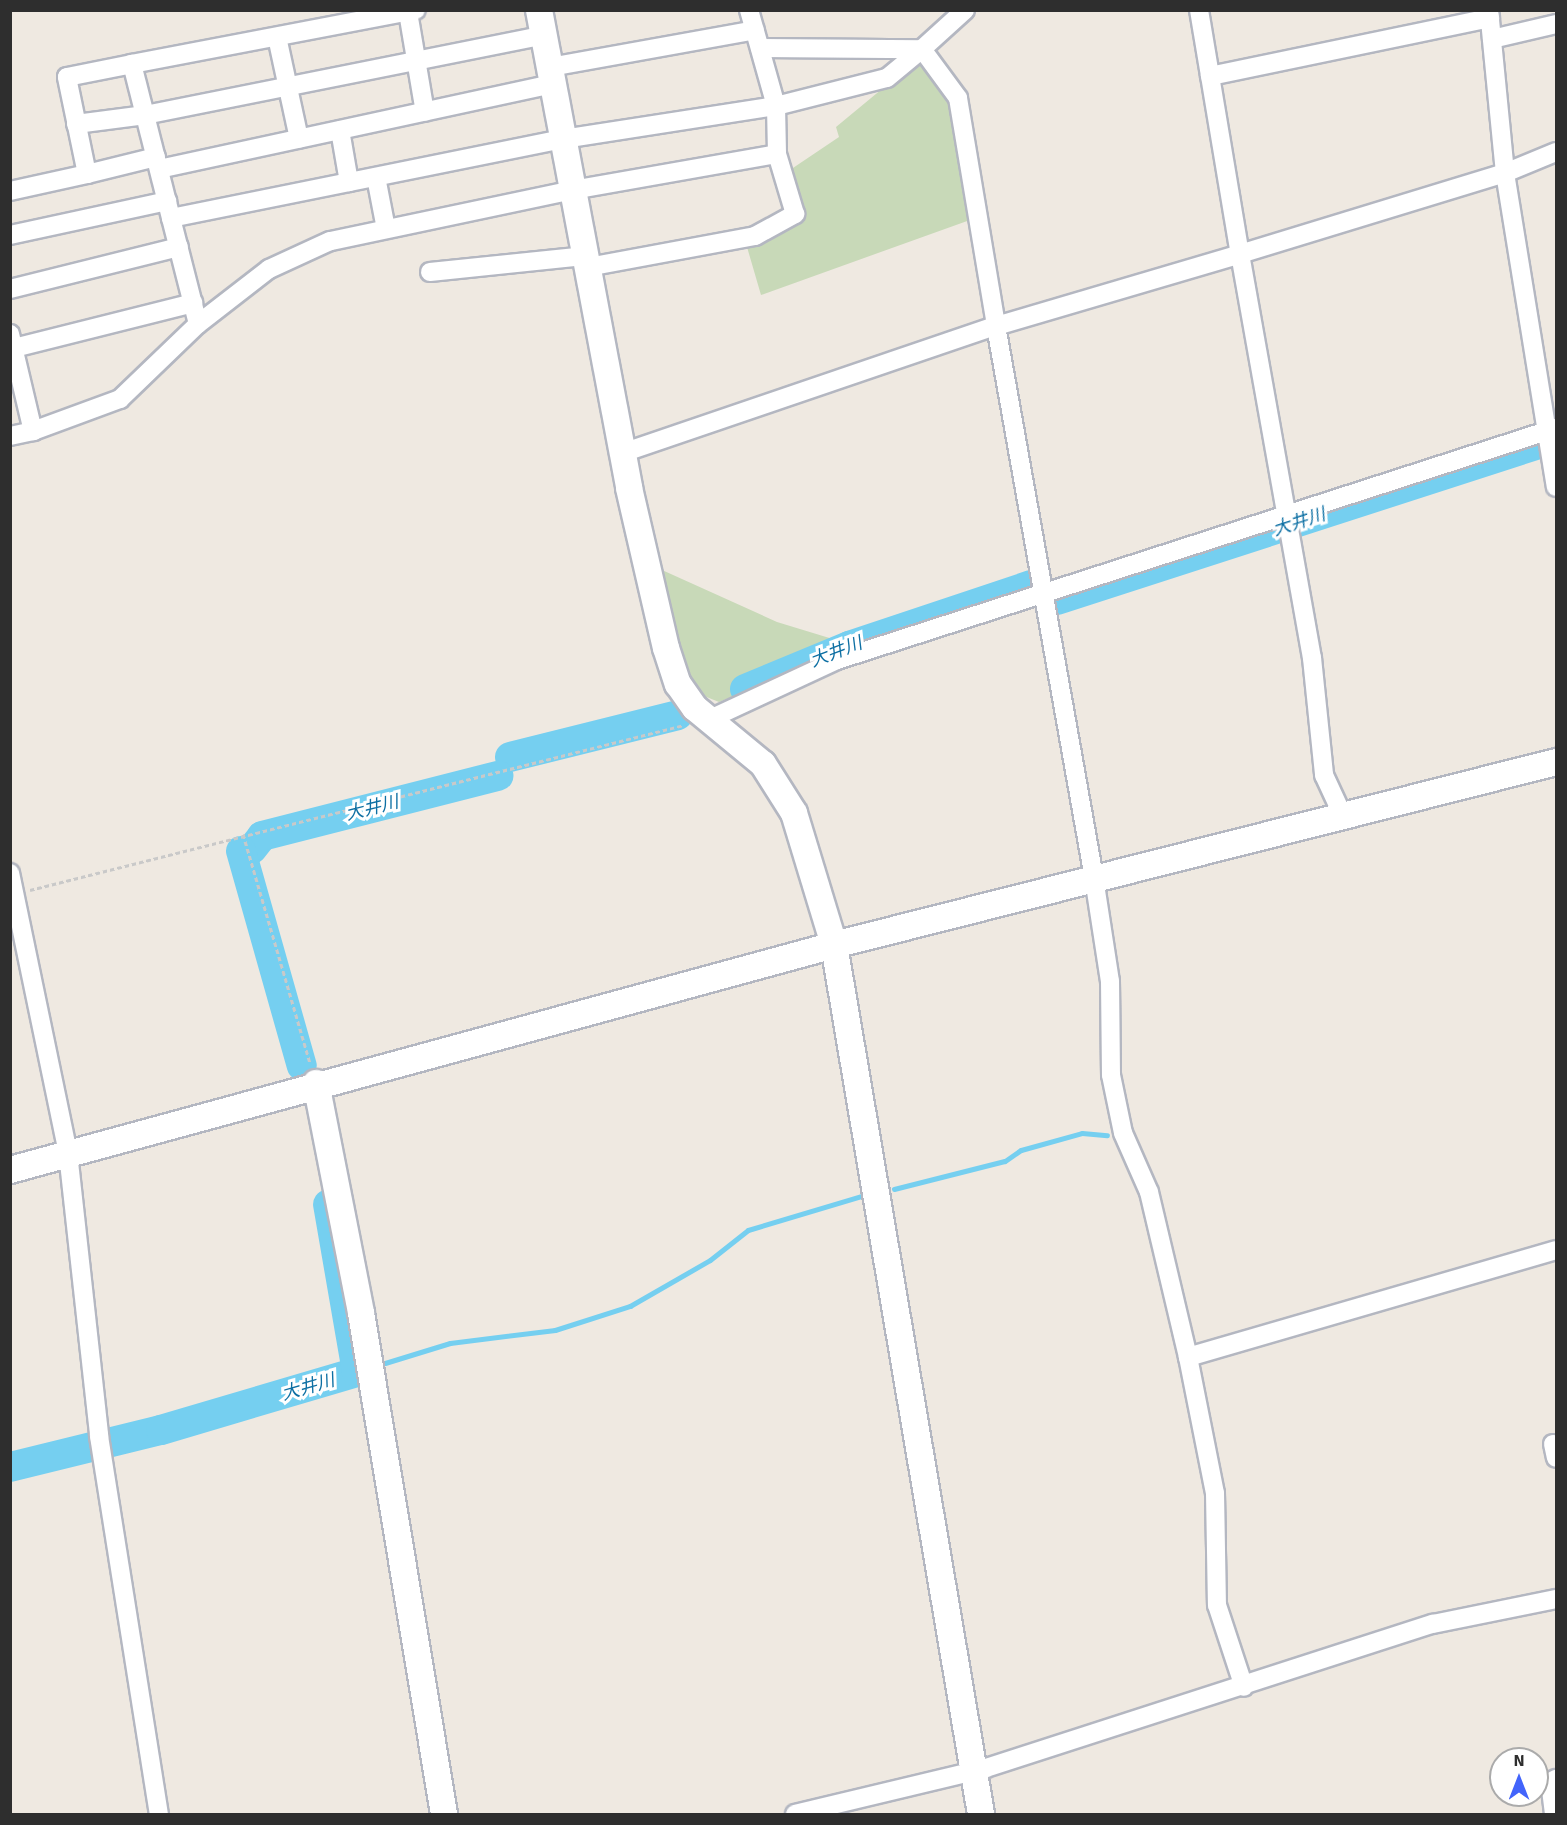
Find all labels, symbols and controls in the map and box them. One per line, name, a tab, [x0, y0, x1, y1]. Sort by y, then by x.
water label: 大井川	[1270, 503, 1328, 541]
water label: 大井川	[807, 632, 865, 672]
water label: 大井川	[343, 791, 401, 825]
water label: 大井川	[279, 1369, 337, 1405]
north arrow	[1489, 1747, 1549, 1807]
text: N	[1513, 1751, 1525, 1771]

